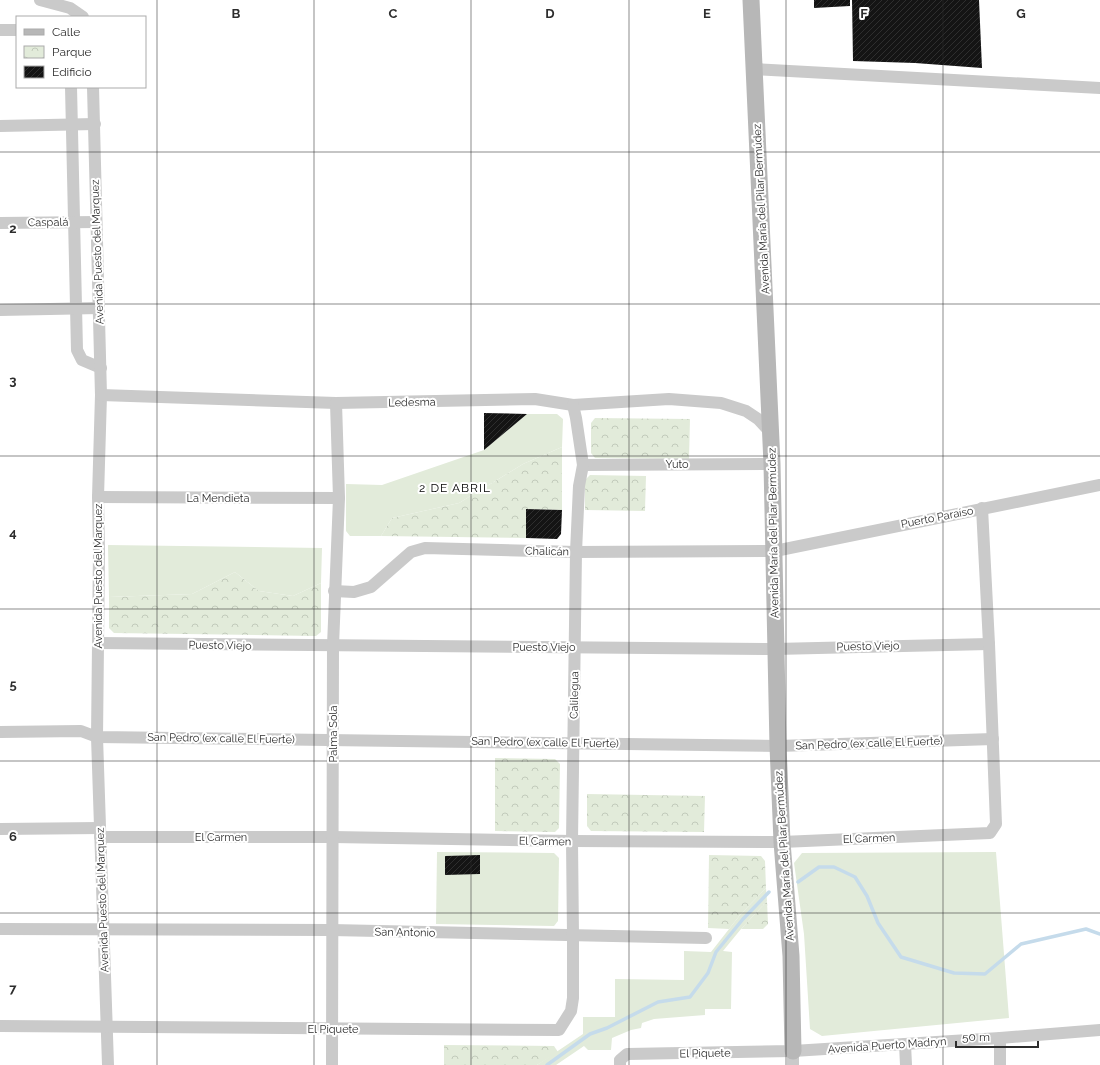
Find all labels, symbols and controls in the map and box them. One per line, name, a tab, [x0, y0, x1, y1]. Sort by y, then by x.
text: B	[232, 6, 241, 21]
text: C	[389, 6, 398, 21]
text: D	[545, 6, 555, 21]
text: E	[703, 6, 711, 21]
text: F	[860, 6, 868, 21]
text: G	[1016, 6, 1026, 21]
legend	[16, 16, 146, 88]
text: Calle	[52, 25, 80, 39]
text: Parque	[52, 45, 92, 59]
text: Edificio	[52, 65, 92, 79]
street label: Avenida María del Pilar Bermúdez	[751, 123, 772, 295]
street label: Avenida Puesto del Marquez	[88, 179, 107, 325]
street label: Caspalá	[28, 216, 68, 229]
text: 2	[9, 221, 17, 236]
text: 3	[9, 373, 17, 388]
street label: Ledesma	[388, 396, 436, 409]
street label: Avenida María del Pilar Bermúdez	[766, 447, 781, 618]
street label: Yuto	[665, 458, 689, 471]
district label: 2 DE ABRIL	[419, 481, 491, 495]
street label: La Mendieta	[187, 492, 249, 505]
street label: Avenida Puesto del Marquez	[92, 503, 105, 648]
street label: Puerto Paraíso	[900, 504, 975, 531]
text: 4	[9, 525, 17, 540]
street label: Chalicán	[525, 545, 569, 558]
street label: Puesto Viejo	[188, 638, 252, 653]
street label: Puesto Viejo	[836, 639, 900, 654]
street label: Puesto Viejo	[512, 641, 576, 654]
street label: Calilegua	[568, 671, 581, 719]
text: 5	[9, 677, 17, 692]
street label: Palma Sola	[327, 706, 340, 762]
street label: San Pedro (ex calle El Fuerte)	[147, 731, 295, 746]
street label: San Pedro (ex calle El Fuerte)	[795, 734, 943, 753]
street label: San Pedro (ex calle El Fuerte)	[471, 735, 619, 750]
street label: Avenida María del Pilar Bermúdez	[772, 770, 797, 942]
street label: Avenida Puesto del Marquez	[93, 827, 112, 973]
text: 6	[9, 829, 17, 844]
street label: El Carmen	[195, 831, 247, 844]
street label: El Carmen	[843, 831, 896, 846]
street label: El Carmen	[519, 835, 571, 848]
street label: San Antonio	[374, 925, 436, 940]
text: 7	[9, 981, 17, 996]
street label: El Piquete	[307, 1023, 359, 1036]
scale bar	[956, 1023, 1038, 1049]
text: 50 m	[962, 1030, 990, 1044]
street label: Avenida Puerto Madryn	[827, 1035, 947, 1056]
street label: El Piquete	[679, 1047, 731, 1060]

